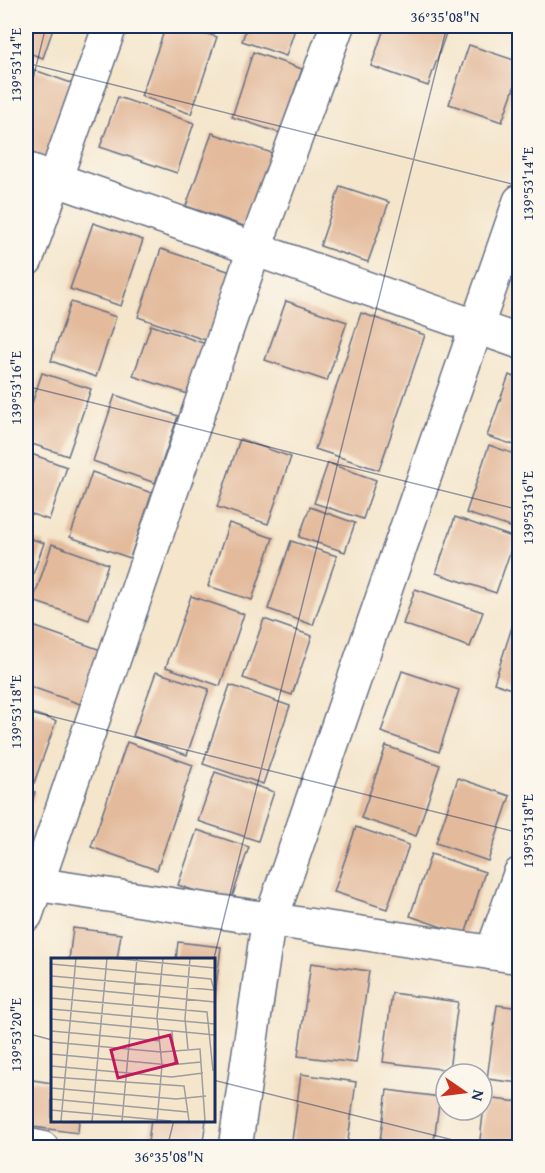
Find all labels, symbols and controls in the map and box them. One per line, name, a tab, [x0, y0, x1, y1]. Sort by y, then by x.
text: 36°35'08"N	[411, 6, 480, 27]
text: 139°53'14"E	[5, 28, 26, 102]
text: 139°53'14"E	[517, 147, 538, 221]
text: 139°53'16"E	[5, 351, 26, 425]
text: 139°53'16"E	[517, 471, 538, 545]
text: 139°53'18"E	[5, 675, 26, 749]
text: 139°53'18"E	[517, 794, 538, 868]
inset map	[51, 958, 214, 1122]
text: 139°53'20"E	[5, 998, 26, 1072]
north arrow	[434, 1062, 494, 1122]
text: N	[466, 1088, 491, 1104]
text: 36°35'08"N	[135, 1146, 204, 1167]

